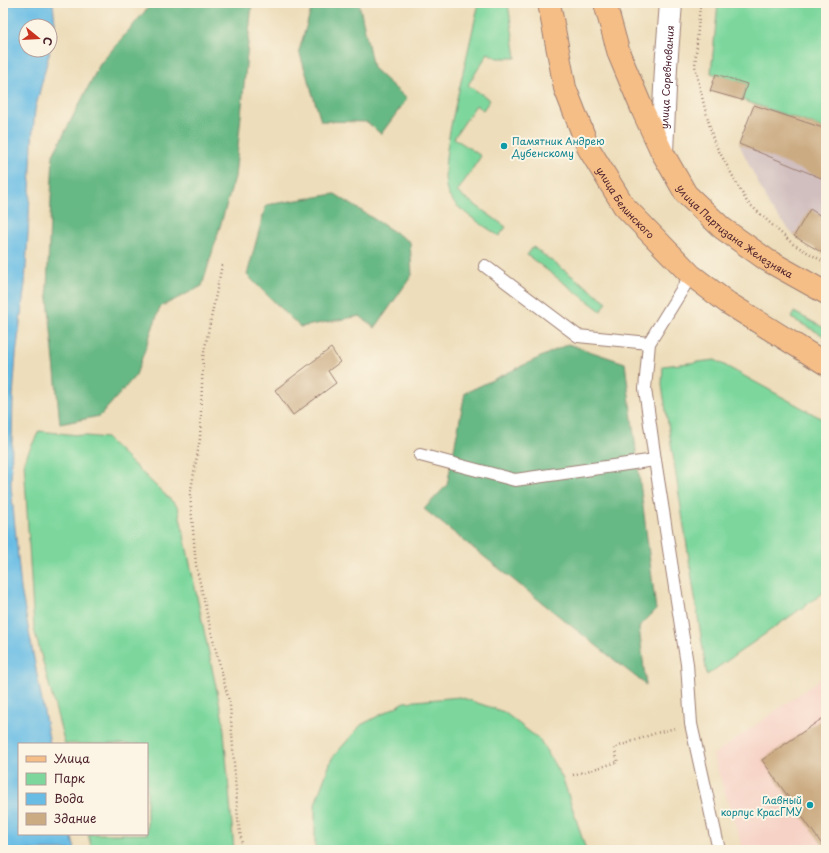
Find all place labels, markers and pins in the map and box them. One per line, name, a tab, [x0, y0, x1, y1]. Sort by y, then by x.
place label: Памятник Андрею Дубенскому	[511, 133, 605, 161]
marker: Памятник Андрею Дубенскому	[499, 141, 509, 151]
place label: Главный корпус КрасГМУ	[721, 792, 802, 820]
marker: Главный корпус КрасГМУ	[805, 800, 815, 810]

